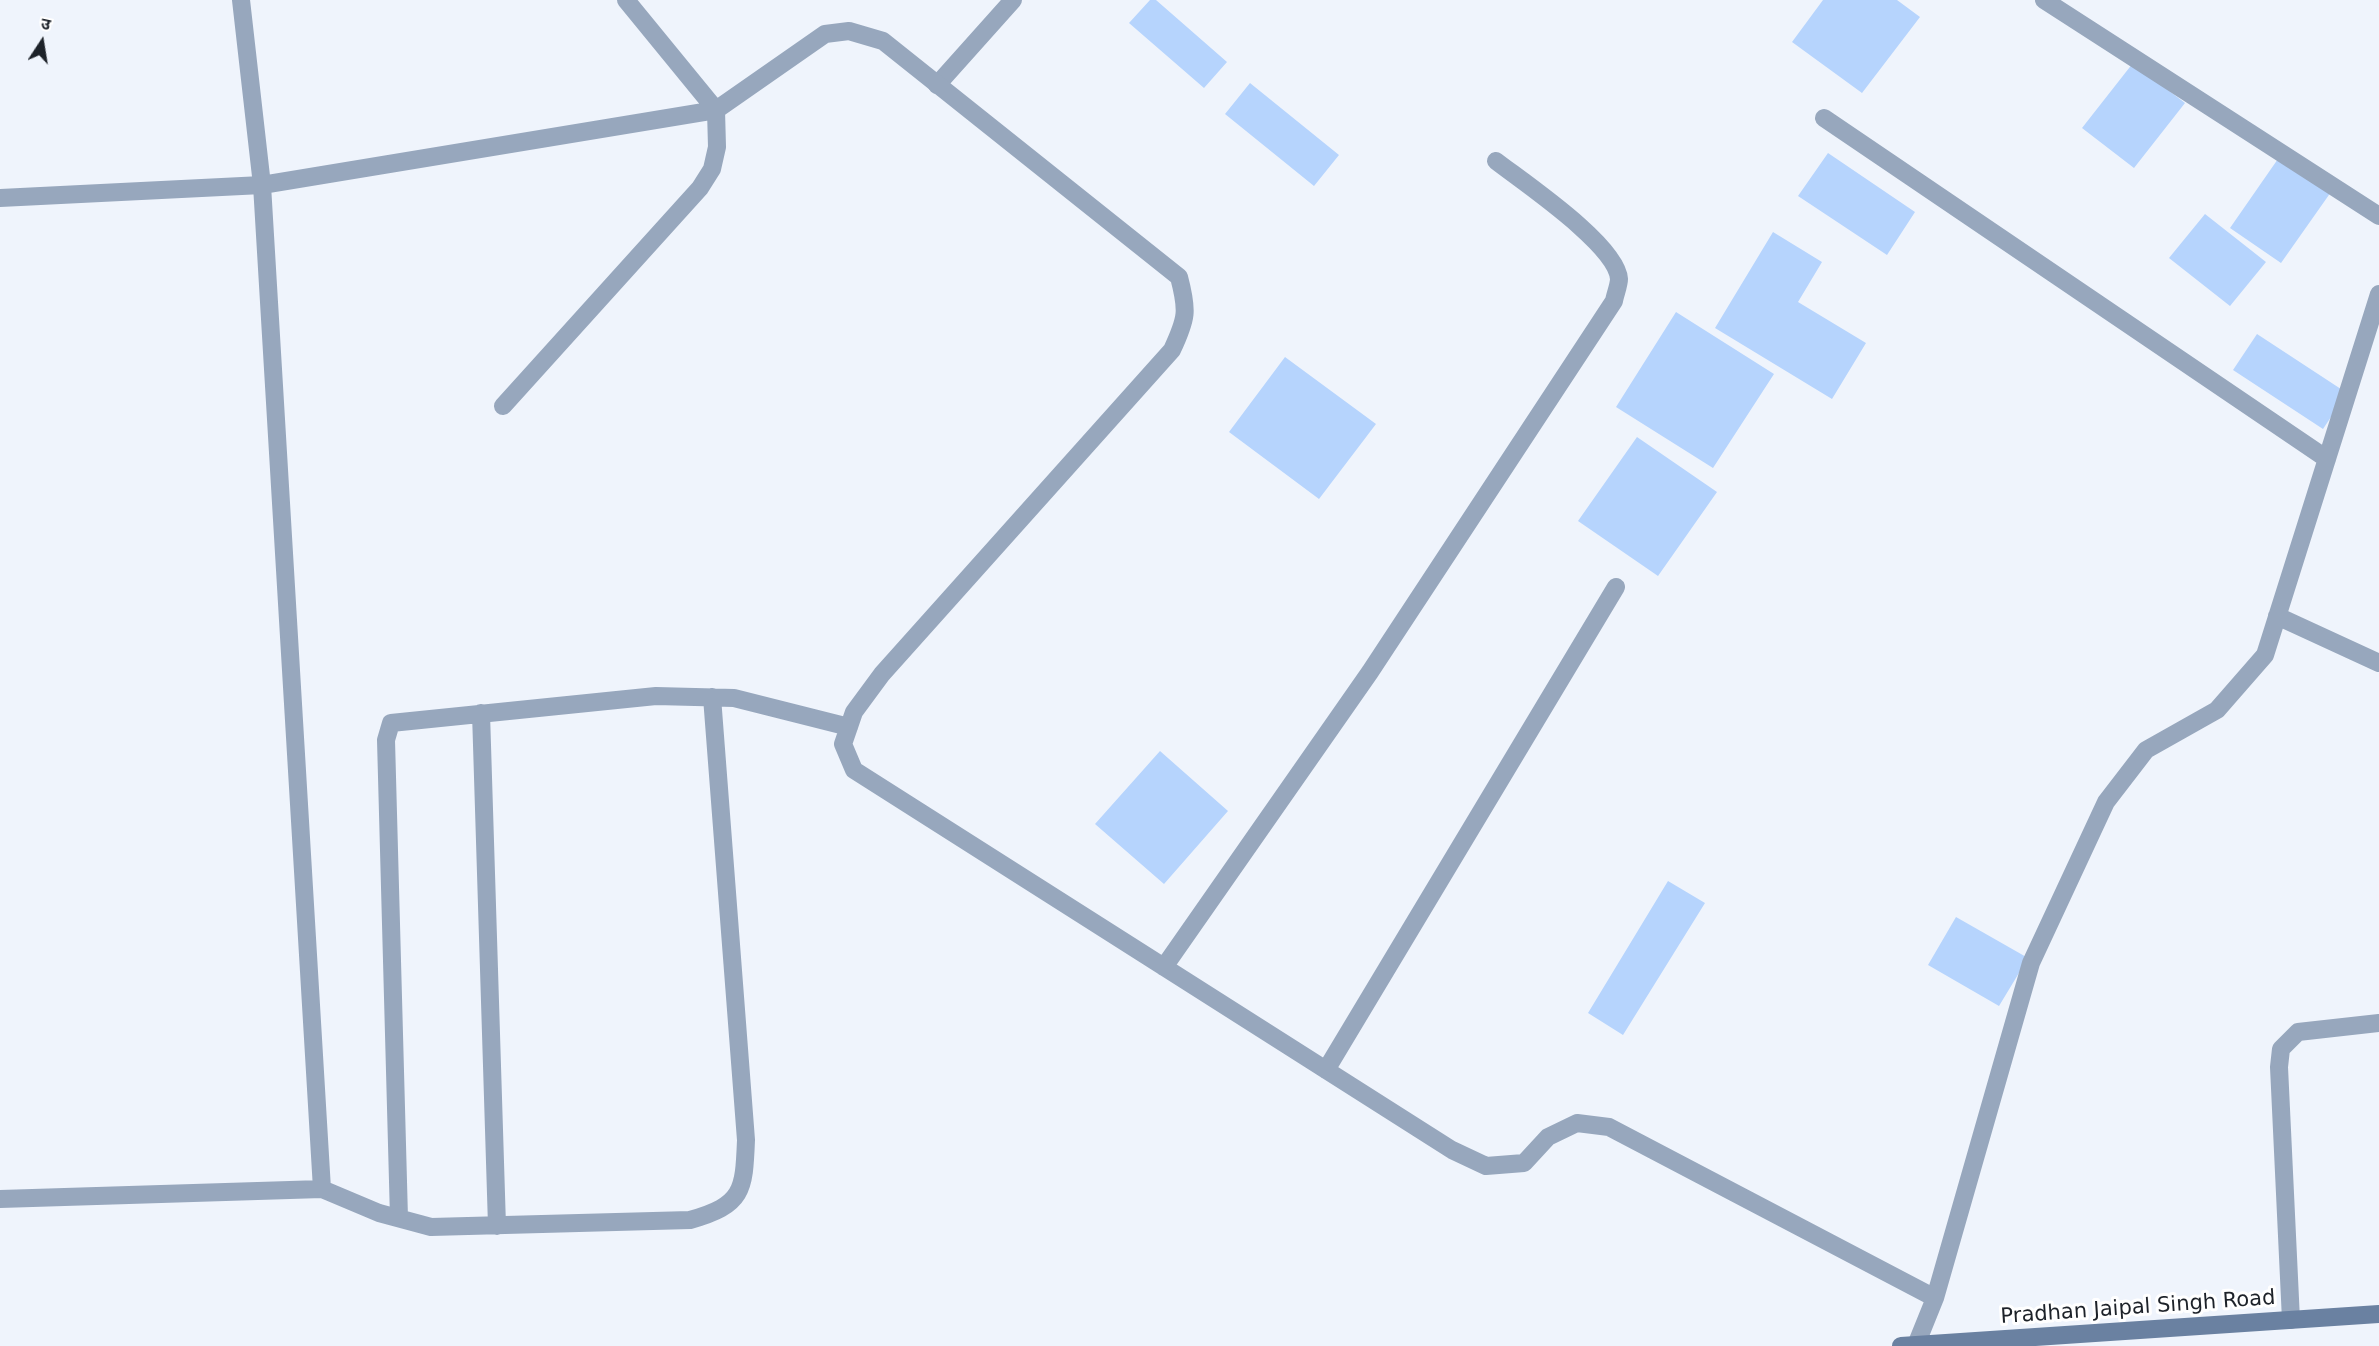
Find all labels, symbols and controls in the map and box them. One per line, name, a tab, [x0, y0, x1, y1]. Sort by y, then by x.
north arrow	[12, 12, 72, 72]
text: उ	[39, 14, 52, 34]
street label: Pradhan Jaipal Singh Road	[2000, 1286, 2276, 1330]

